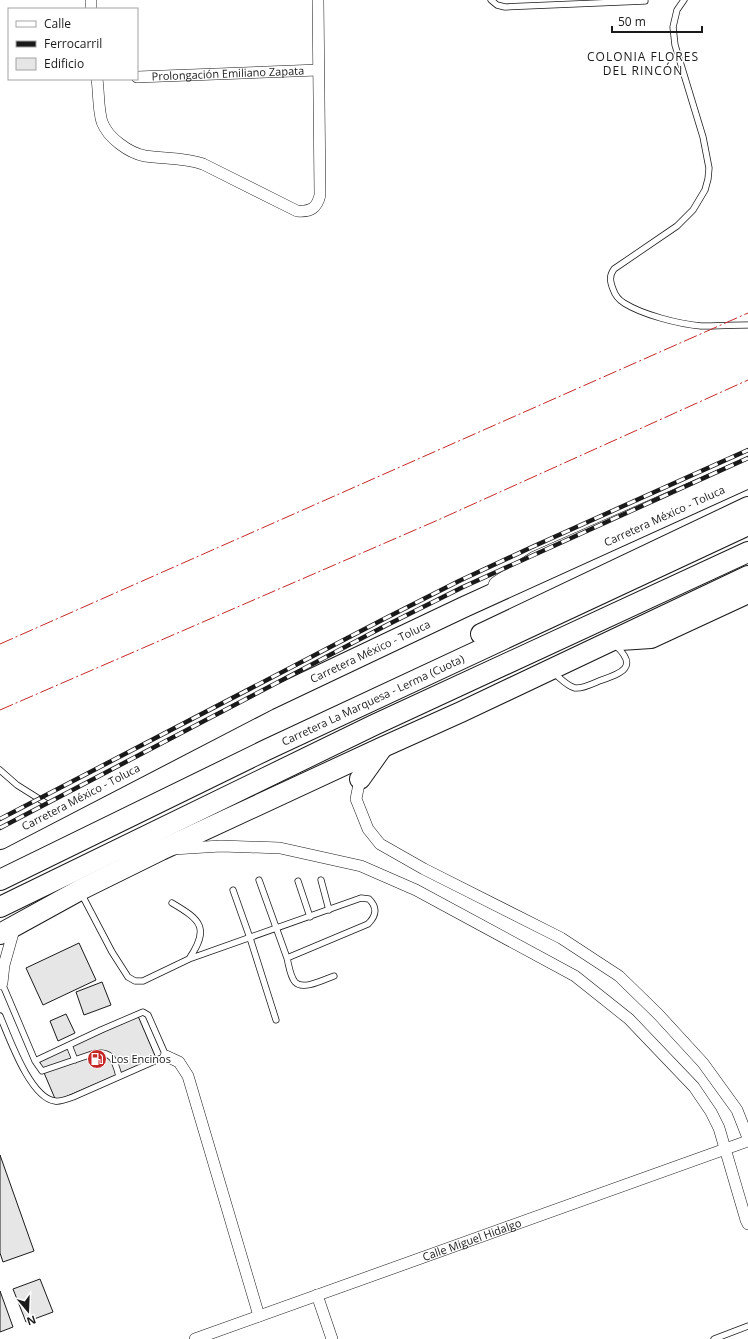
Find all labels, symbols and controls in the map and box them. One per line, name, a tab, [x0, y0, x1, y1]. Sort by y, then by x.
legend	[8, 8, 138, 80]
scale bar	[612, 8, 702, 34]
text: 50 m	[618, 13, 646, 30]
text: Calle	[44, 15, 71, 32]
text: Ferrocarril	[44, 35, 102, 52]
district label: COLONIA FLORES DEL RINCÓN	[587, 48, 699, 79]
text: Edificio	[44, 55, 84, 72]
street label: Prolongación Emiliano Zapata	[151, 63, 304, 83]
street label: Carretera México - Toluca	[601, 482, 727, 549]
street label: Carretera México - Toluca	[307, 616, 432, 686]
street label: Carretera La Marquesa - Lerma (Cuota)	[279, 651, 466, 749]
street label: Carretera México - Toluca	[19, 760, 142, 834]
fuel station icon: Los Encinos	[86, 1048, 108, 1070]
place label: Los Encinos	[111, 1051, 171, 1066]
street label: Calle Miguel Hidalgo	[420, 1215, 523, 1264]
north arrow	[8, 1291, 48, 1331]
text: N	[25, 1312, 38, 1329]

